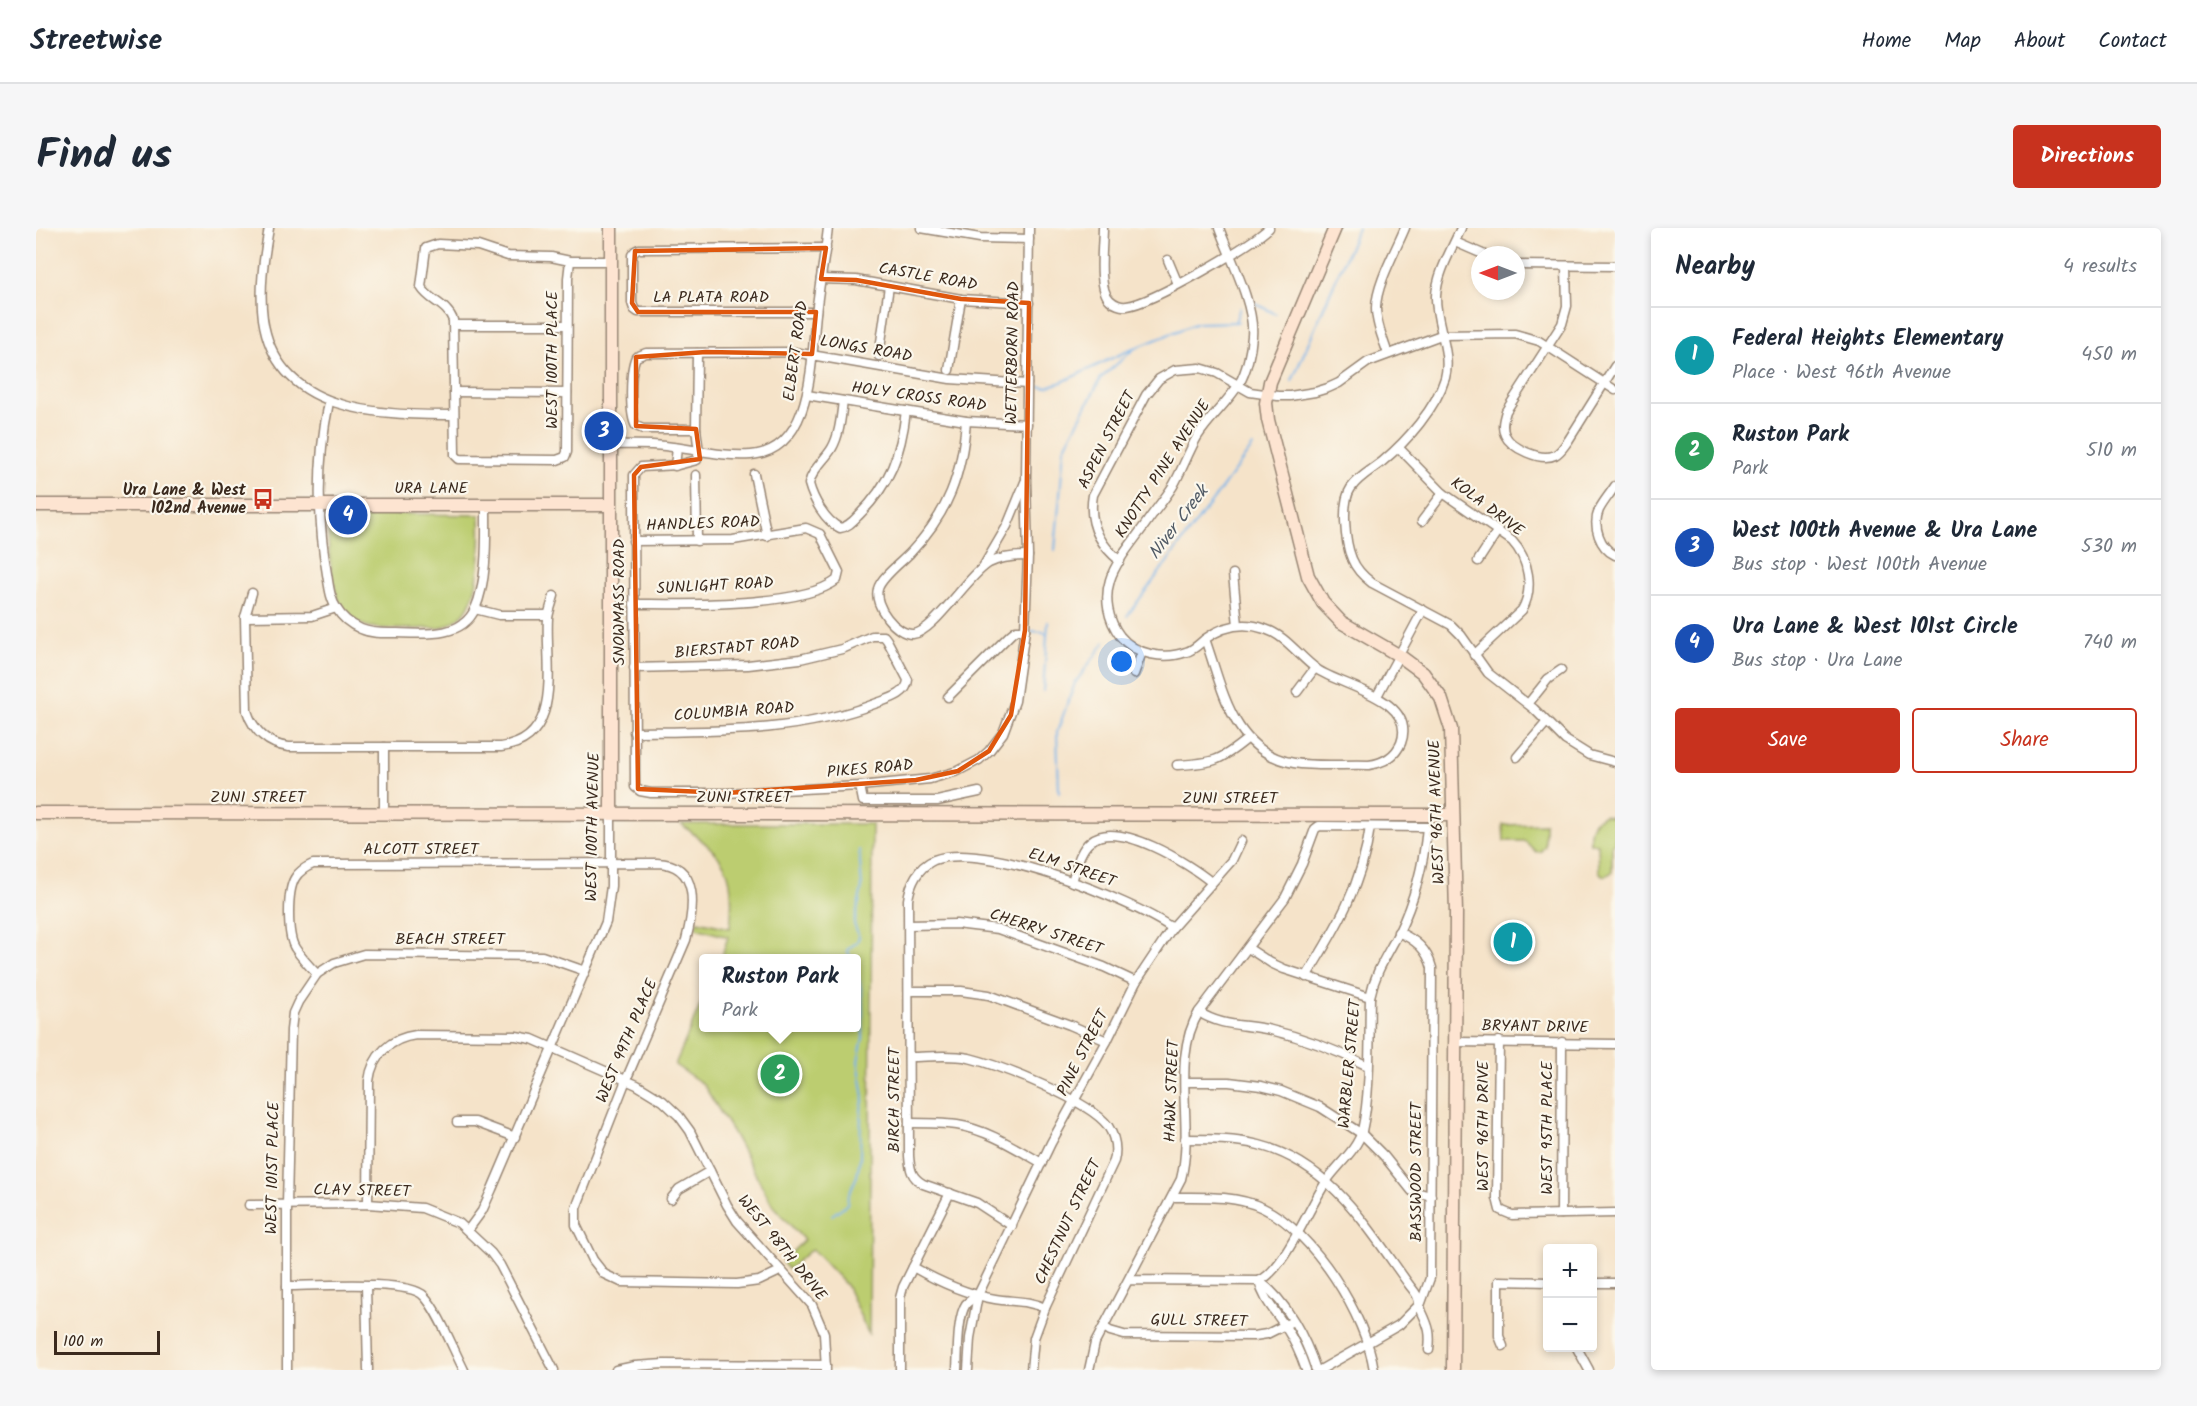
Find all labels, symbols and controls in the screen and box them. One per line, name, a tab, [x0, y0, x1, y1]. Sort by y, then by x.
text: Streetwise	[30, 19, 162, 64]
text: Home	[1862, 25, 1911, 58]
text: Map	[1944, 25, 1981, 58]
text: About	[2014, 25, 2065, 58]
text: Contact	[2098, 25, 2167, 58]
text: Find us	[36, 123, 172, 190]
button: Directions	[2013, 125, 2161, 188]
north arrow	[1471, 246, 1525, 300]
text: Nearby	[1675, 246, 1755, 288]
text: 4 results	[2063, 251, 2137, 283]
street label: CASTLE ROAD	[877, 256, 979, 298]
street label: WETTERBORN ROAD	[999, 281, 1027, 425]
street label: LA PLATA ROAD	[653, 285, 769, 310]
street label: WEST 100TH PLACE	[540, 290, 565, 429]
street label: ELBERT ROAD	[777, 299, 815, 403]
text: Federal Heights Elementary	[1732, 322, 2003, 357]
street label: LONGS ROAD	[818, 329, 914, 369]
text: 1	[1691, 339, 1698, 371]
text: 450 m	[2081, 339, 2137, 371]
text: Place · West 96th Avenue	[1732, 357, 1951, 389]
street label: HOLY CROSS ROAD	[850, 375, 988, 419]
street label: ASPEN STREET	[1072, 385, 1143, 493]
street label: KNOTTY PINE AVENUE	[1109, 394, 1218, 543]
pin: 3	[584, 408, 624, 454]
text: Ruston Park	[1732, 418, 1849, 453]
text: 2	[1689, 435, 1700, 467]
text: 510 m	[2086, 435, 2137, 467]
text: Park	[1732, 453, 1768, 485]
street label: KOLA DRIVE	[1445, 471, 1530, 543]
street label: URA LANE	[394, 476, 468, 501]
place label: Ura Lane & West 102nd Avenue	[123, 478, 247, 521]
water label: Niver Creek	[1141, 478, 1218, 566]
bus stop icon: Ura Lane & West 102nd Avenue	[251, 487, 275, 511]
pin: 4	[328, 492, 368, 538]
street label: HANDLES ROAD	[646, 510, 760, 538]
text: West 100th Avenue & Ura Lane	[1732, 514, 2037, 549]
text: 3	[1689, 531, 1700, 563]
text: 530 m	[2081, 531, 2137, 563]
street label: SNOWMASS ROAD	[607, 539, 632, 665]
text: Bus stop · West 100th Avenue	[1732, 549, 1987, 581]
street label: SUNLIGHT ROAD	[656, 570, 774, 602]
text: Ura Lane & West 101st Circle	[1732, 610, 2018, 645]
text: 4	[1689, 627, 1700, 659]
text: 740 m	[2083, 627, 2137, 659]
street label: BIERSTADT ROAD	[674, 630, 800, 666]
text: Bus stop · Ura Lane	[1732, 645, 1903, 677]
your location	[1107, 647, 1136, 676]
street label: COLUMBIA ROAD	[673, 695, 795, 729]
button: Save	[1675, 708, 1900, 773]
button: Share	[1912, 708, 2137, 773]
street label: WEST 96TH AVENUE	[1422, 738, 1452, 885]
street label: WEST 100TH AVENUE	[579, 751, 607, 902]
street label: PIKES ROAD	[826, 753, 914, 785]
street label: ZUNI STREET	[210, 785, 307, 810]
street label: ZUNI STREET	[696, 785, 793, 810]
street label: ZUNI STREET	[1182, 786, 1279, 811]
street label: ALCOTT STREET	[363, 837, 480, 862]
street label: ELM STREET	[1025, 841, 1120, 895]
street label: CHERRY STREET	[986, 902, 1107, 963]
pin: 1	[1494, 920, 1532, 964]
street label: BEACH STREET	[395, 927, 506, 952]
popup	[699, 954, 861, 1032]
text: Ruston Park	[722, 960, 838, 995]
street label: WEST 99TH PLACE	[590, 974, 665, 1107]
text: Park	[722, 995, 758, 1027]
street label: WARBLER STREET	[1332, 997, 1368, 1129]
street label: PINE STREET	[1051, 1004, 1116, 1101]
street label: BRYANT DRIVE	[1481, 1014, 1589, 1040]
street label: HAWK STREET	[1158, 1038, 1186, 1143]
street label: BIRCH STREET	[882, 1046, 907, 1152]
pin: 2	[760, 1052, 800, 1096]
street label: WEST 96TH DRIVE	[1471, 1060, 1496, 1191]
street label: WEST 95TH PLACE	[1535, 1061, 1560, 1195]
street label: WEST 101ST PLACE	[259, 1101, 287, 1235]
street label: BASSWOOD STREET	[1404, 1101, 1429, 1242]
street label: CHESTNUT STREET	[1028, 1154, 1109, 1289]
street label: CLAY STREET	[313, 1178, 412, 1204]
street label: WEST 98TH DRIVE	[731, 1189, 833, 1307]
map controls	[1543, 1244, 1597, 1352]
button: +	[1543, 1244, 1597, 1298]
button: −	[1543, 1298, 1597, 1352]
street label: GULL STREET	[1150, 1308, 1249, 1334]
scale bar	[54, 1328, 160, 1356]
text: 100 m	[63, 1329, 103, 1354]

